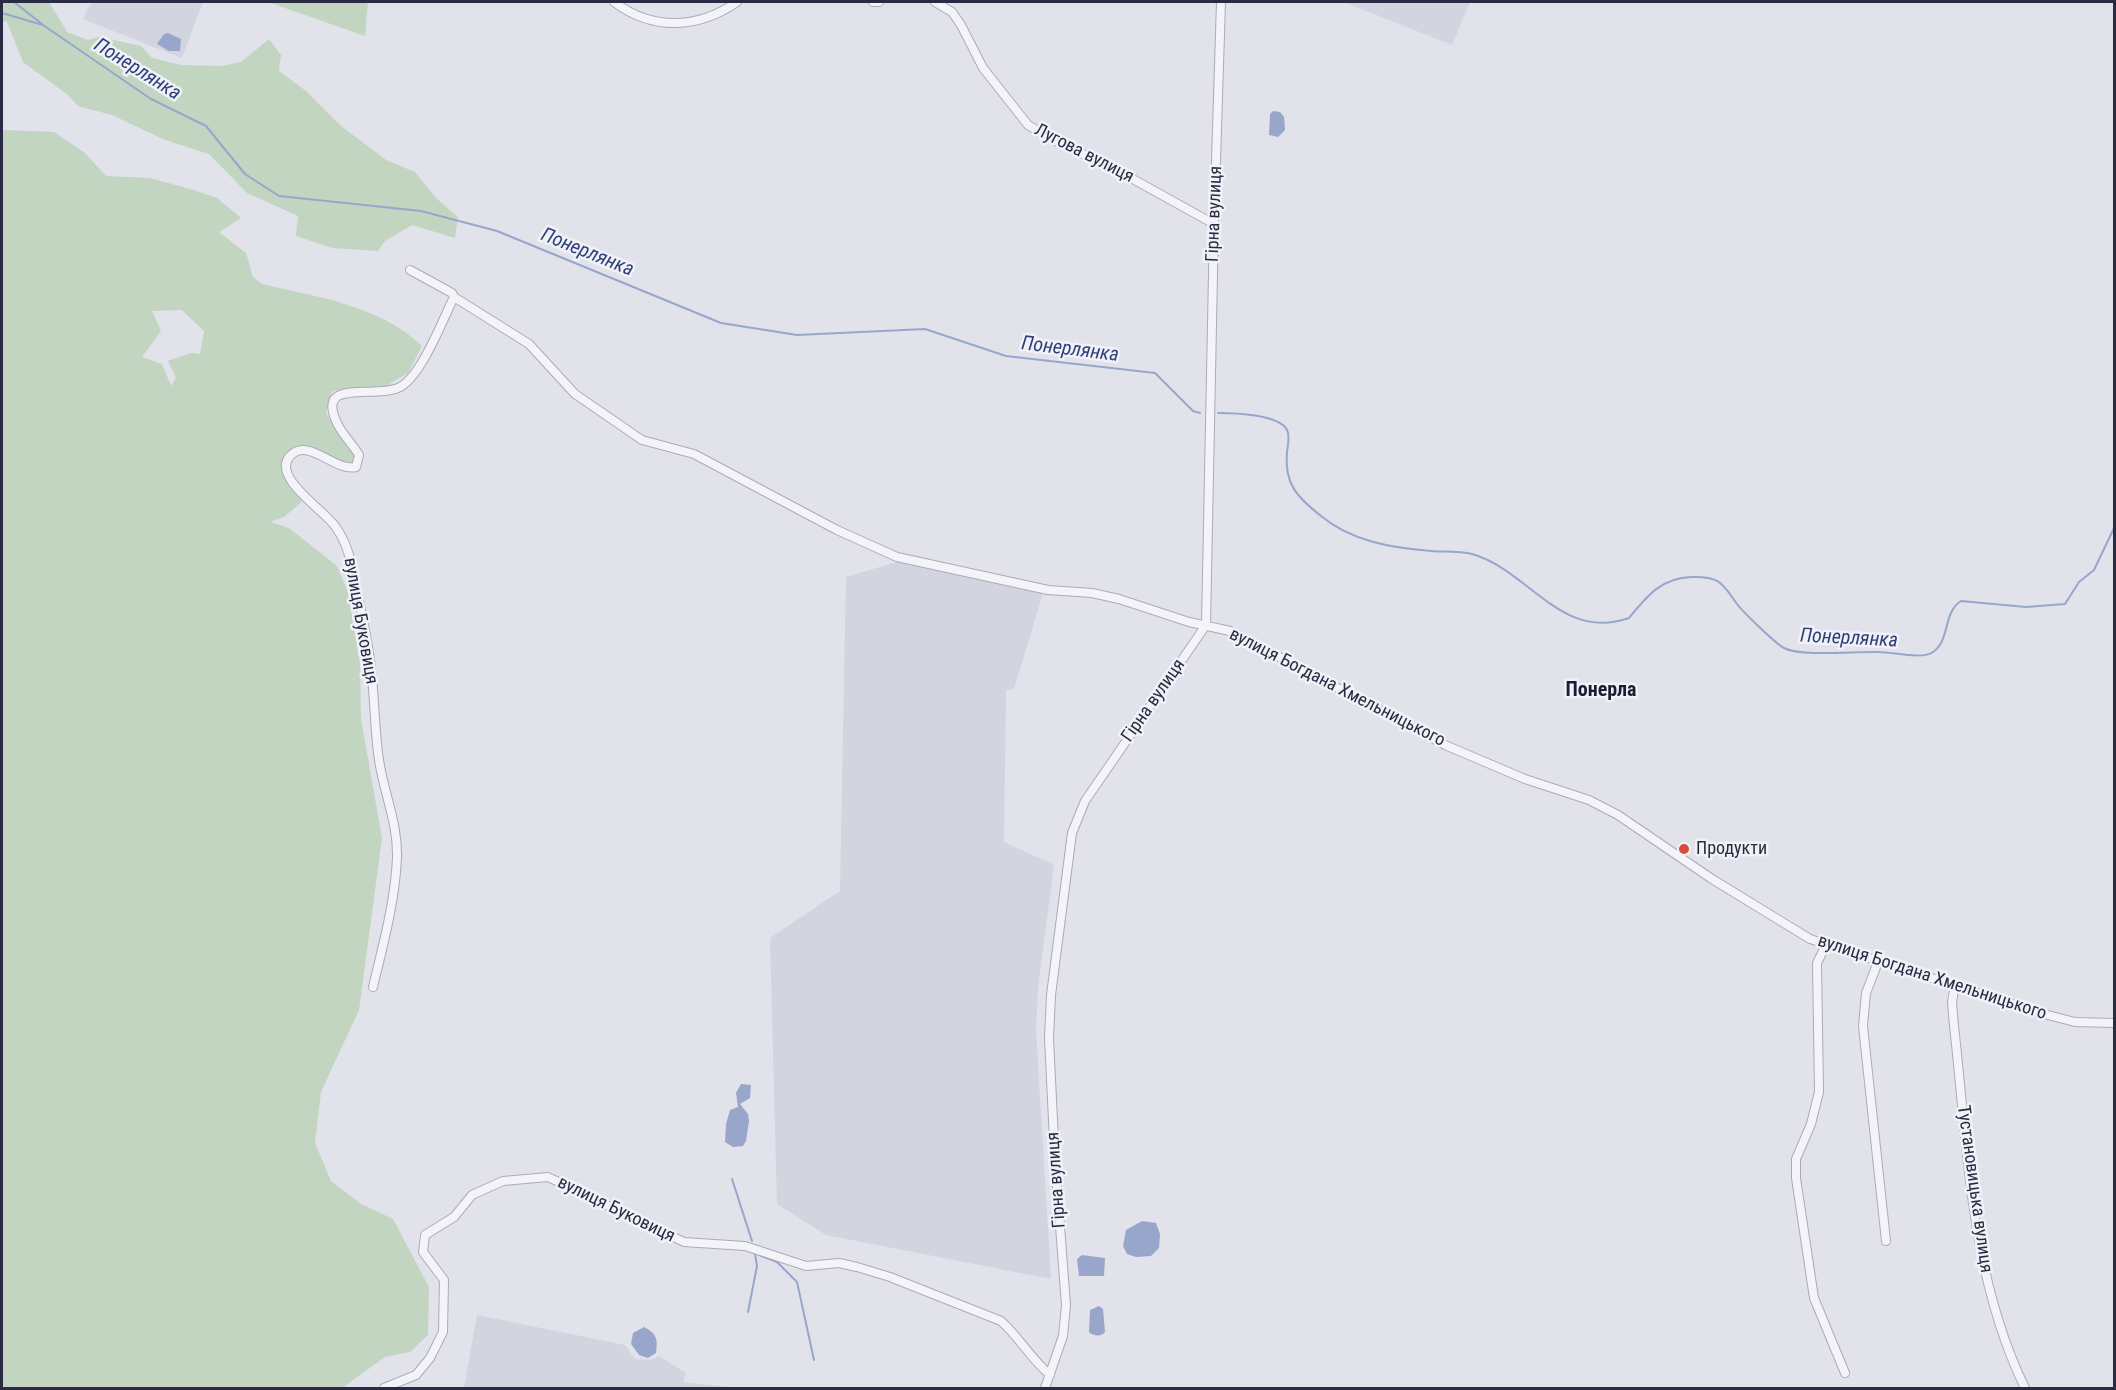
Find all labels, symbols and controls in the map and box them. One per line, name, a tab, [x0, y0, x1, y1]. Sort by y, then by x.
water label: Понерлянка	[89, 34, 185, 106]
street label: Лугова вулиця	[1031, 120, 1137, 188]
street label: Гірна вулиця	[1203, 165, 1227, 263]
water label: Понерлянка	[537, 224, 637, 282]
water label: Понерлянка	[1020, 332, 1120, 368]
street label: вулиця Буковиця	[338, 556, 382, 686]
street label: вулиця Богдана Хмельницького	[1225, 624, 1449, 752]
water label: Понерлянка	[1799, 624, 1899, 654]
street label: Гірна вулиця	[1118, 655, 1190, 747]
district label: Понерла	[1566, 679, 1636, 703]
place label: Продукти	[1696, 838, 1767, 860]
marker: Продукти	[1677, 842, 1691, 856]
street label: вулиця Богдана Хмельницького	[1815, 931, 2049, 1025]
street label: Тустановицька вулиця	[1952, 1104, 1996, 1274]
street label: Гірна вулиця	[1043, 1131, 1071, 1229]
street label: вулиця Буковиця	[554, 1172, 678, 1248]

